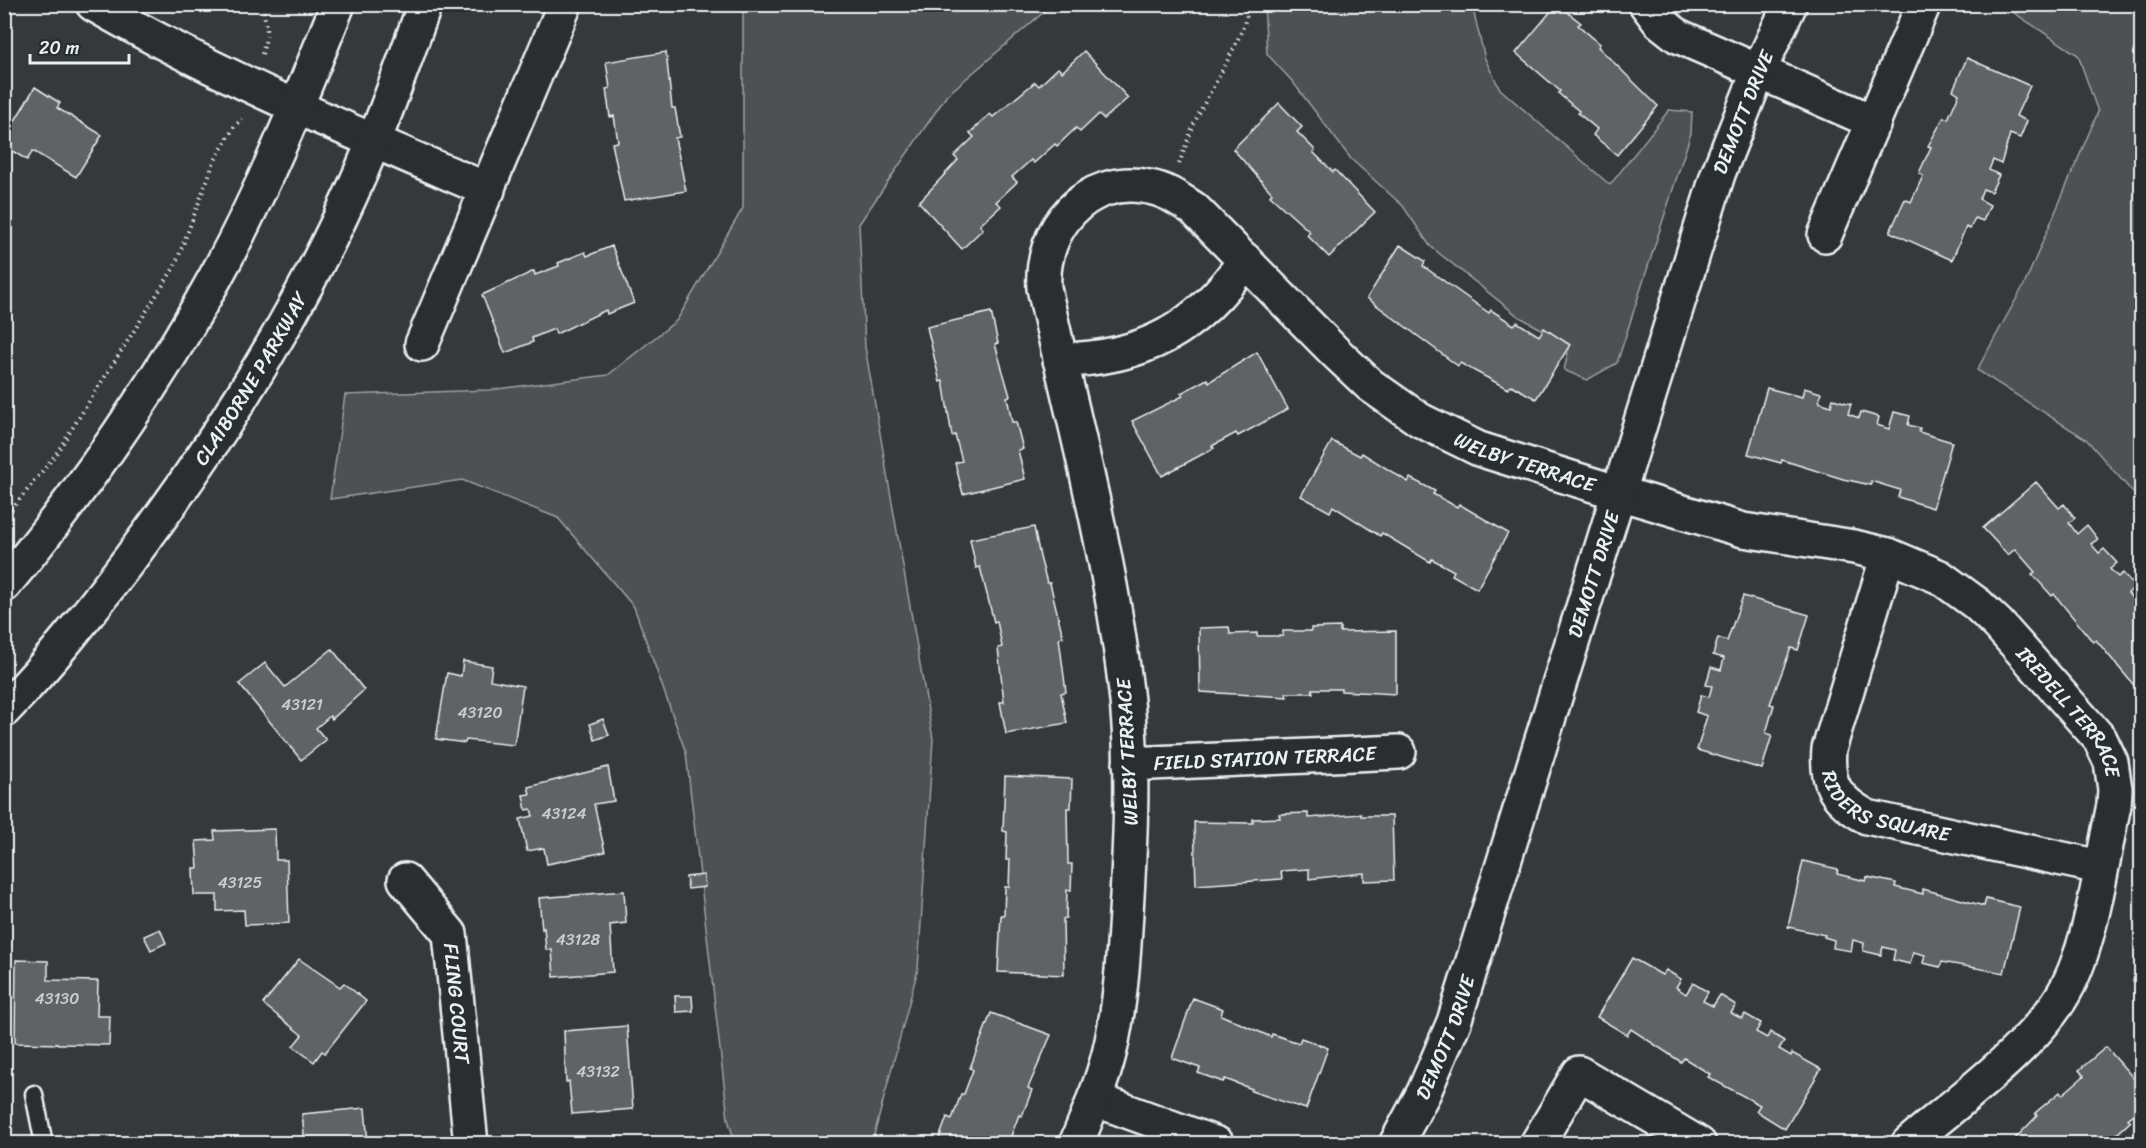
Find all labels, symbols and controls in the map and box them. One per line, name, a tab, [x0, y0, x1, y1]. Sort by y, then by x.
scale bar	[30, 27, 129, 65]
text: 20 m	[39, 32, 79, 64]
street label: DEMOTT DRIVE	[1703, 43, 1785, 180]
street label: CLAIBORNE PARKWAY	[185, 284, 318, 473]
street label: WELBY TERRACE	[1448, 422, 1602, 503]
street label: DEMOTT DRIVE	[1558, 505, 1631, 642]
street label: IREDELL TERRACE	[2006, 637, 2130, 781]
street label: WELBY TERRACE	[1106, 676, 1149, 826]
house number: 43121	[281, 690, 323, 719]
house number: 43120	[458, 698, 503, 727]
street label: FIELD STATION TERRACE	[1153, 736, 1379, 781]
street label: RIDERS SQUARE	[1811, 767, 1955, 853]
house number: 43124	[542, 799, 586, 828]
house number: 43125	[218, 868, 263, 897]
house number: 43128	[556, 925, 601, 954]
street label: FLING COURT	[433, 941, 480, 1067]
street label: DEMOTT DRIVE	[1406, 969, 1486, 1106]
house number: 43130	[35, 984, 79, 1013]
house number: 43132	[576, 1057, 620, 1086]

